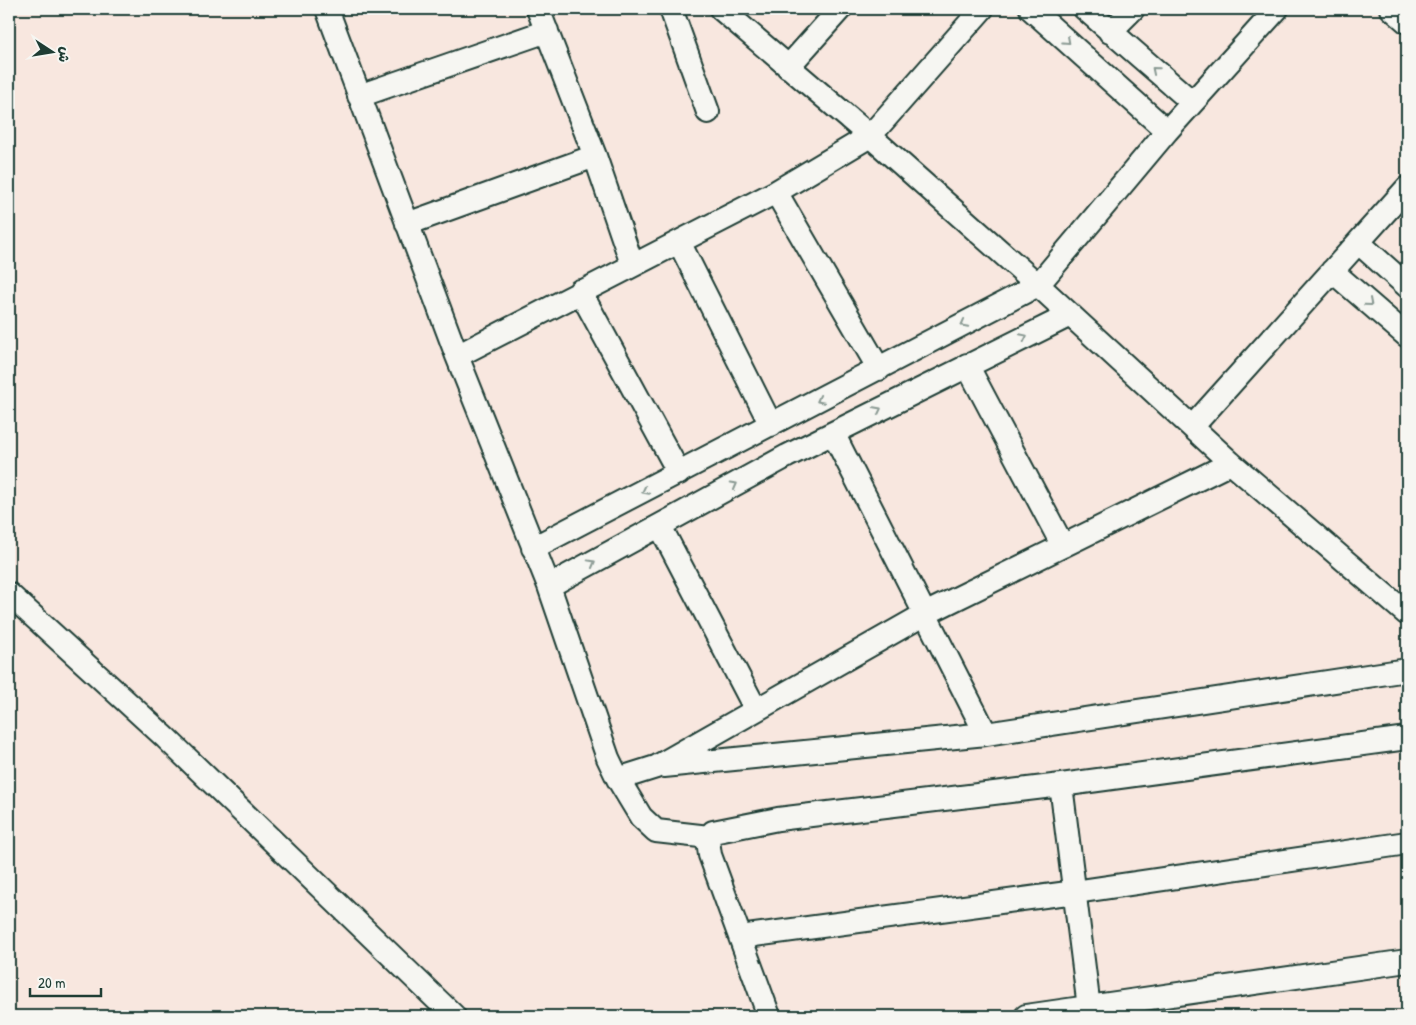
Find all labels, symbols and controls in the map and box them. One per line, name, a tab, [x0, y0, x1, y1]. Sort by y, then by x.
north arrow	[28, 28, 78, 78]
one-way arrow	[1062, 36, 1071, 45]
text: ش	[54, 45, 76, 64]
one-way arrow	[1152, 67, 1161, 76]
one-way arrow	[1363, 297, 1372, 306]
one-way arrow	[960, 318, 969, 328]
one-way arrow	[1019, 333, 1028, 343]
one-way arrow	[816, 393, 825, 403]
one-way arrow	[873, 406, 882, 416]
one-way arrow	[729, 481, 738, 491]
one-way arrow	[641, 485, 650, 495]
one-way arrow	[586, 559, 595, 569]
scale bar	[30, 965, 101, 997]
text: 20 m	[38, 972, 65, 993]

